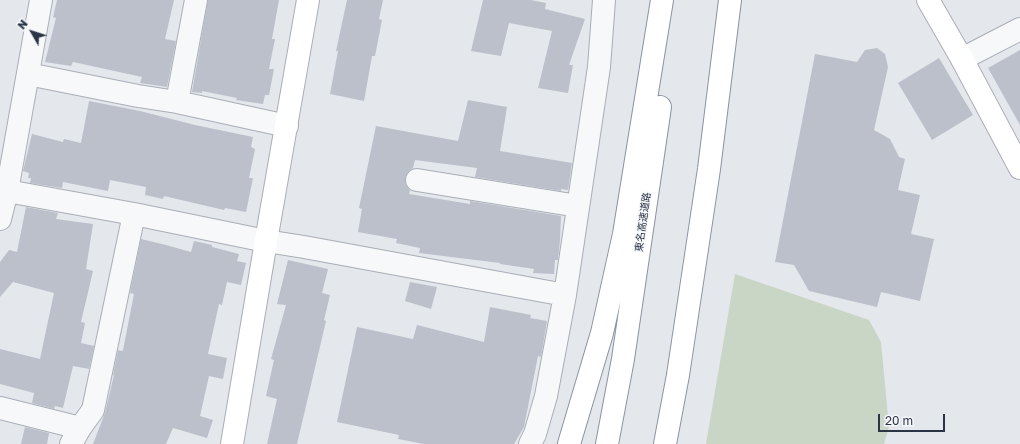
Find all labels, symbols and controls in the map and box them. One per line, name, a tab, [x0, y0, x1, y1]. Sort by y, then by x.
north arrow	[12, 12, 52, 52]
text: N	[15, 17, 30, 31]
street label: 東名高速道路	[633, 191, 653, 253]
scale bar	[880, 406, 947, 432]
text: 20 m	[885, 413, 913, 428]

